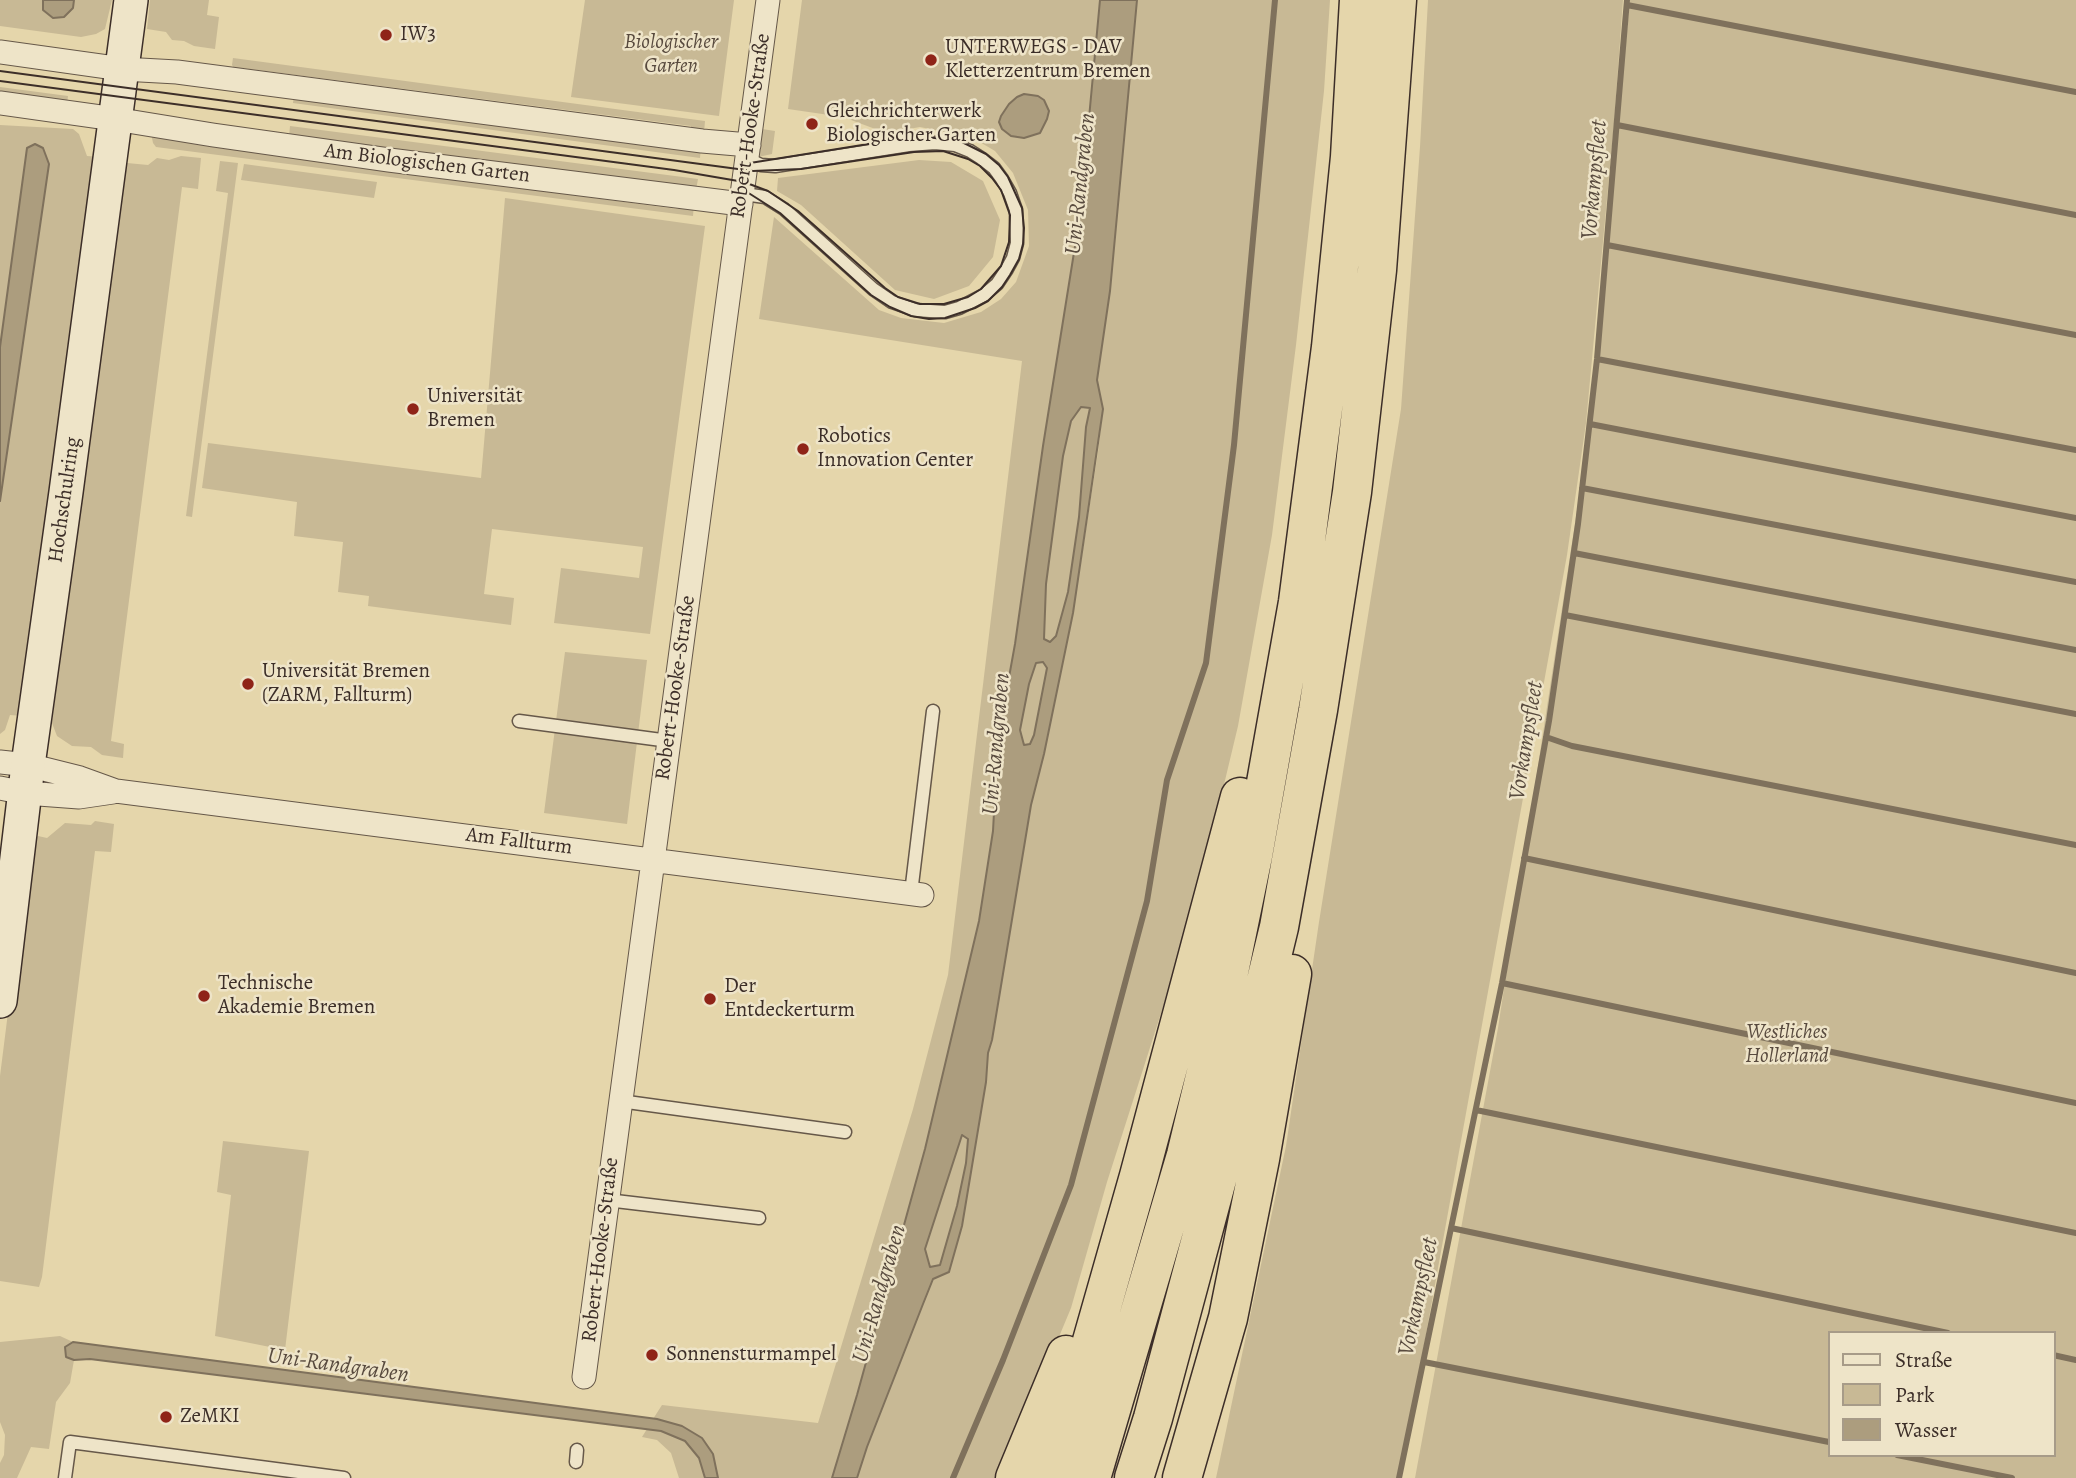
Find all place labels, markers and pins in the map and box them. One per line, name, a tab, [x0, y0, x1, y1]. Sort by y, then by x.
place label: IW3	[400, 22, 436, 48]
marker: IW3	[378, 27, 394, 43]
place label: UNTERWEGS - DAV Kletterzentrum Bremen	[945, 35, 1151, 85]
marker: UNTERWEGS - DAV Kletterzentrum Bremen	[923, 52, 939, 68]
place label: Gleichrichterwerk Biologischer Garten	[826, 99, 996, 149]
marker: Gleichrichterwerk Biologischer Garten	[804, 116, 820, 132]
place label: Universität Bremen	[427, 384, 523, 434]
marker: Universität Bremen	[405, 401, 421, 417]
place label: Robotics Innovation Center	[817, 424, 973, 474]
marker: Robotics Innovation Center	[795, 441, 811, 457]
place label: Universität Bremen (ZARM, Fallturm)	[262, 659, 430, 709]
marker: Universität Bremen (ZARM, Fallturm)	[240, 676, 256, 692]
place label: Technische Akademie Bremen	[218, 971, 375, 1021]
place label: Der Entdeckerturm	[724, 974, 855, 1024]
marker: Technische Akademie Bremen	[196, 988, 212, 1004]
marker: Der Entdeckerturm	[702, 991, 718, 1007]
place label: Sonnensturmampel	[666, 1342, 836, 1368]
marker: Sonnensturmampel	[644, 1347, 660, 1363]
place label: ZeMKI	[180, 1404, 239, 1430]
marker: ZeMKI	[158, 1409, 174, 1425]

